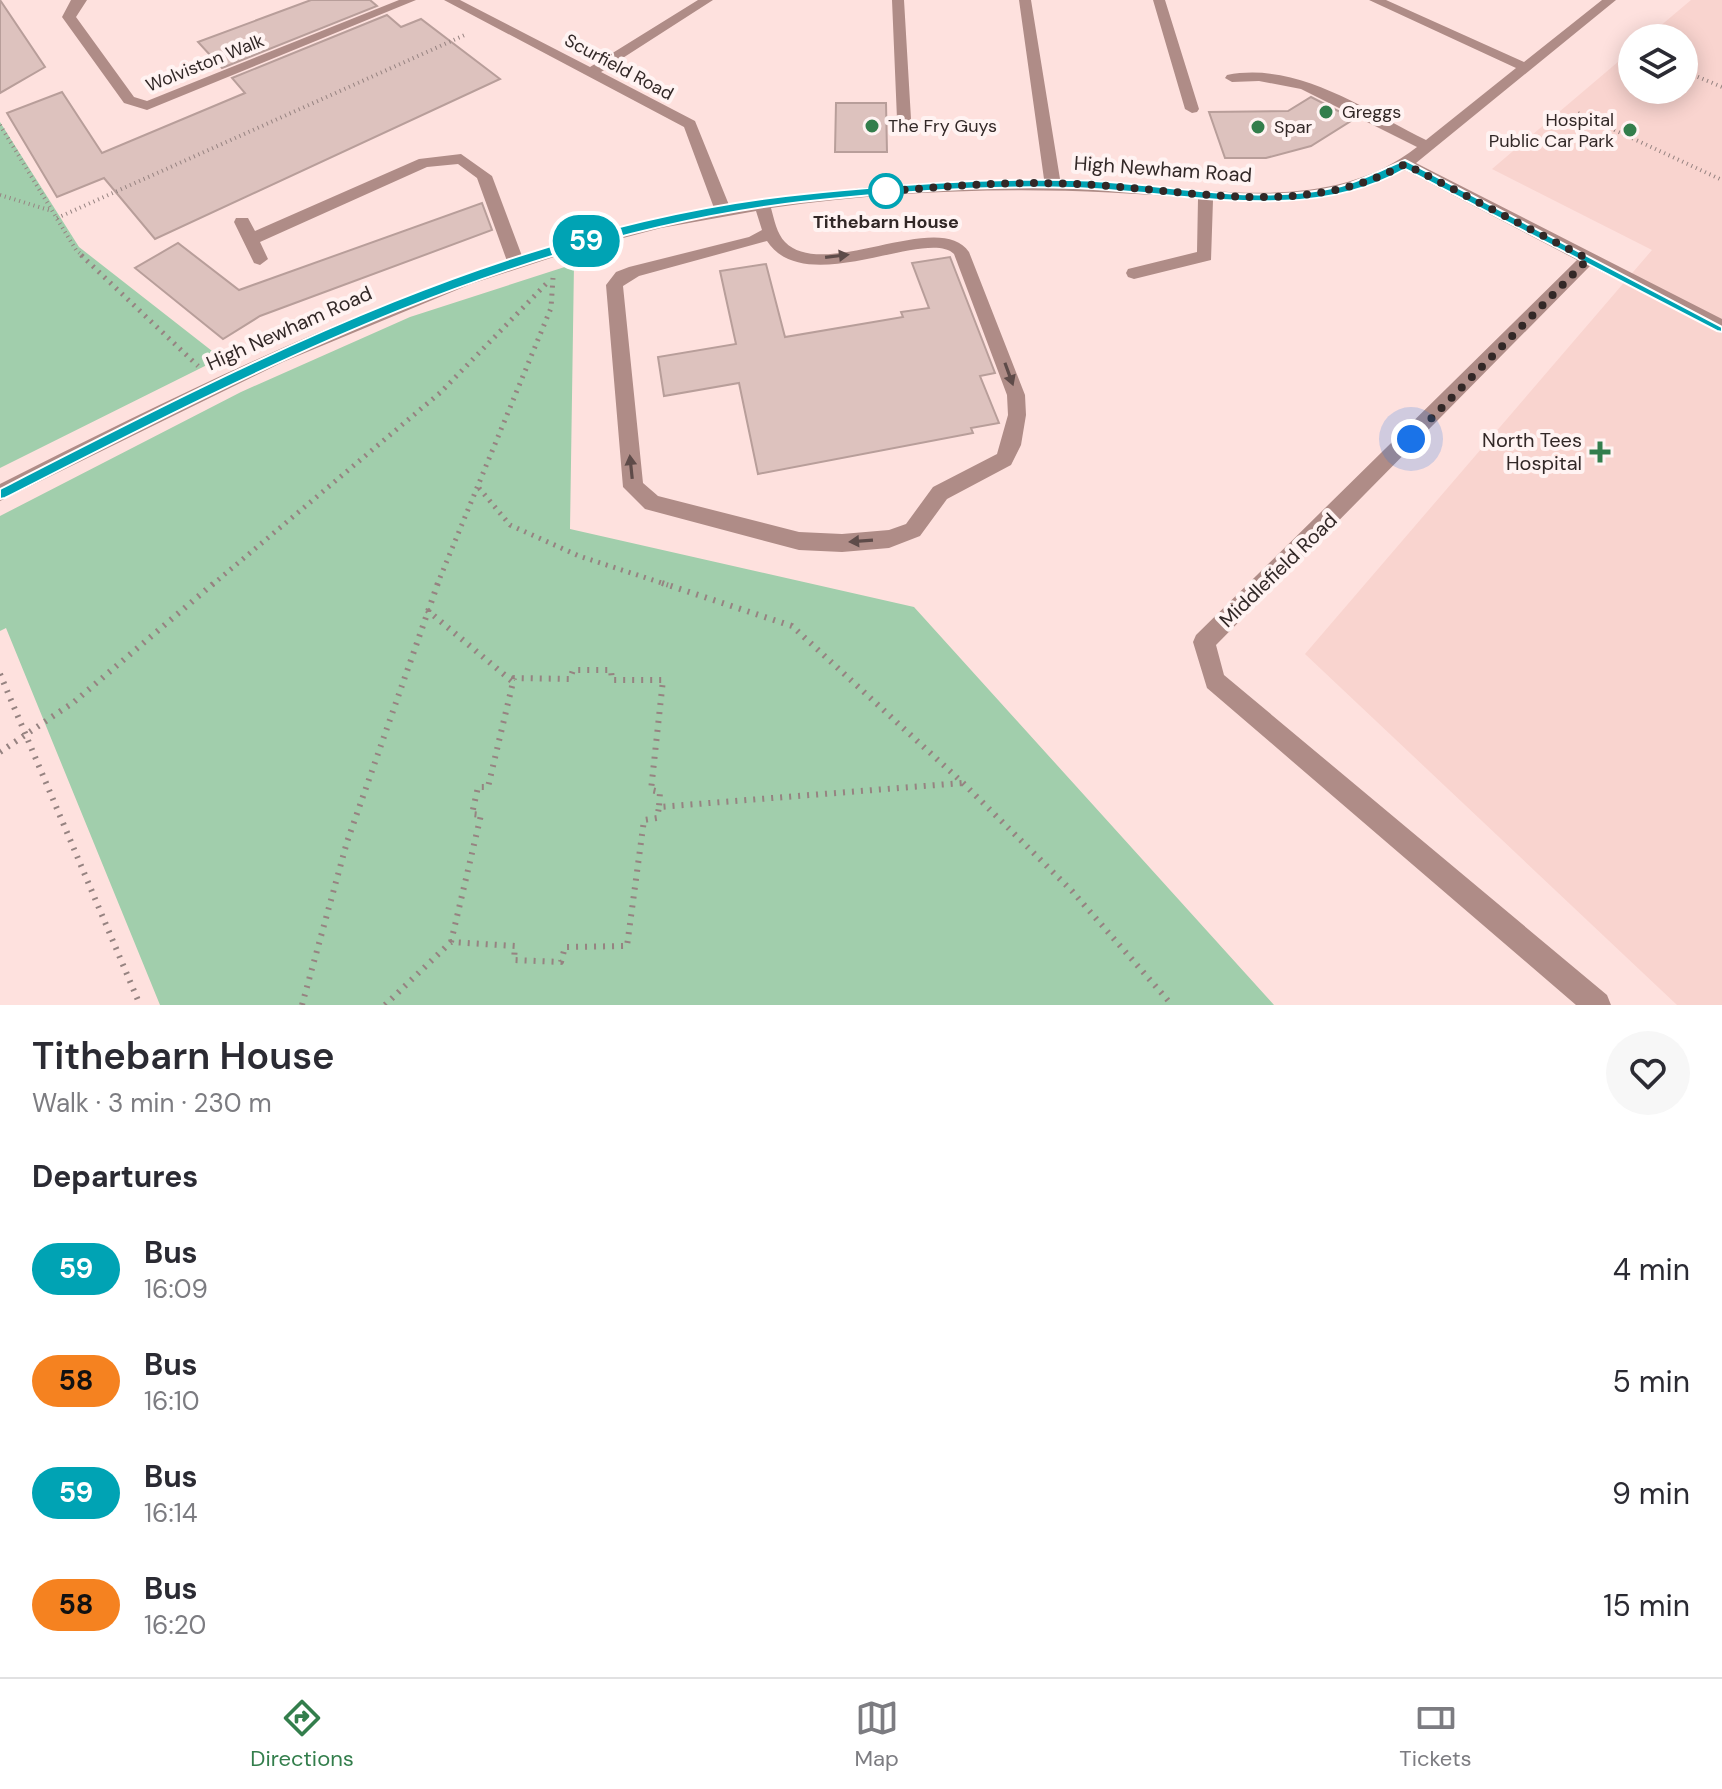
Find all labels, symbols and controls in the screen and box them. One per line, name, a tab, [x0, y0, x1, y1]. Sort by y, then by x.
map controls	[1618, 24, 1698, 104]
button: layers	[1618, 24, 1698, 104]
street label: Wolviston Walk	[142, 28, 268, 98]
street label: Scurfield Road	[560, 28, 678, 106]
place label: Greggs	[1342, 100, 1401, 124]
marker: Greggs	[1317, 103, 1335, 121]
place label: Hospital Public Car Park	[1489, 108, 1614, 153]
place label: The Fry Guys	[888, 114, 997, 138]
place label: Spar	[1274, 115, 1312, 139]
marker: The Fry Guys	[863, 117, 881, 135]
marker: Spar	[1249, 118, 1267, 136]
marker: Hospital Public Car Park	[1621, 121, 1639, 139]
street label: High Newham Road	[1073, 150, 1253, 188]
marker: Tithebarn House	[869, 174, 903, 208]
place label: Tithebarn House	[813, 210, 959, 234]
line badge: 59	[550, 215, 622, 267]
text: 59	[569, 222, 603, 259]
one-way arrow	[825, 249, 850, 262]
street label: High Newham Road	[202, 280, 376, 376]
one-way arrow	[1003, 362, 1016, 386]
your location	[1391, 419, 1431, 459]
place label: North Tees Hospital	[1482, 427, 1582, 476]
marker: North Tees Hospital	[1589, 441, 1611, 463]
one-way arrow	[624, 454, 637, 479]
street label: Middlefield Road	[1214, 507, 1342, 633]
one-way arrow	[848, 535, 873, 548]
text: Tithebarn House	[32, 1031, 335, 1081]
button: heart	[1606, 1031, 1690, 1115]
text: Walk · 3 min · 230 m	[32, 1086, 272, 1120]
text: Departures	[32, 1157, 198, 1196]
text: Bus	[144, 1233, 198, 1272]
text: 59	[59, 1250, 93, 1287]
text: 4 min	[1613, 1250, 1690, 1289]
text: 16:09	[144, 1272, 208, 1306]
text: Bus	[144, 1345, 198, 1384]
text: 58	[58, 1362, 94, 1399]
text: 5 min	[1613, 1362, 1690, 1401]
text: 16:10	[144, 1384, 200, 1418]
text: Bus	[144, 1457, 198, 1496]
text: 59	[59, 1474, 93, 1511]
text: 9 min	[1612, 1474, 1690, 1513]
text: 16:14	[144, 1496, 198, 1530]
text: Bus	[144, 1569, 198, 1608]
text: 58	[58, 1586, 94, 1623]
text: 15 min	[1603, 1586, 1690, 1625]
text: 16:20	[144, 1608, 206, 1642]
tab: Directions	[250, 1696, 354, 1773]
tab: Map	[854, 1696, 899, 1773]
tab: Tickets	[1399, 1696, 1472, 1773]

